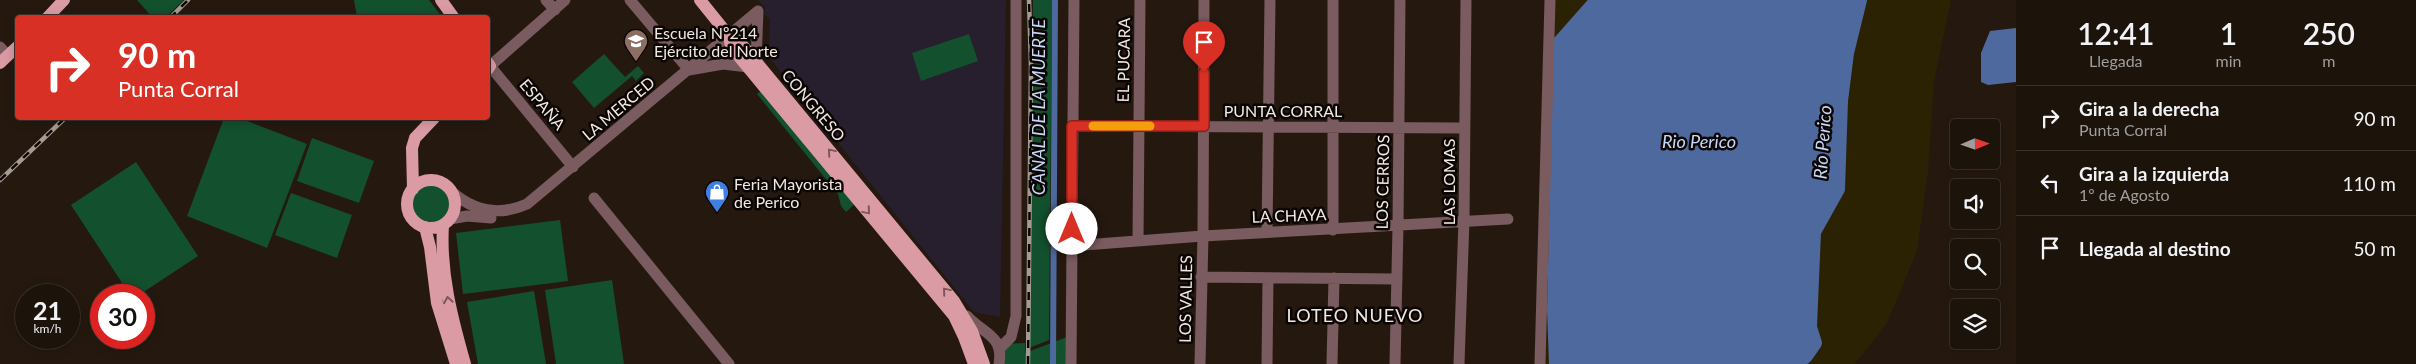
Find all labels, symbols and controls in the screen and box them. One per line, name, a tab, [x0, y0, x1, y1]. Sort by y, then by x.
text: 12:41	[2077, 15, 2154, 51]
text: 1	[2220, 15, 2237, 51]
text: 250	[2303, 15, 2355, 51]
street label: EL PUCARA	[1113, 17, 1133, 103]
water label: CANAL DE LA MUERTE	[1027, 19, 1049, 195]
pin	[1183, 21, 1225, 72]
place label: Escuela Nº214 Ejército del Norte	[654, 23, 778, 60]
school or university icon: Escuela Nº214 Ejército del Norte	[623, 28, 649, 62]
icon: arrive	[1190, 28, 1218, 56]
text: 90 m	[118, 33, 196, 75]
icon: right	[35, 35, 100, 100]
text: Llegada	[2089, 51, 2143, 70]
text: min	[2216, 51, 2241, 70]
text: m	[2322, 51, 2335, 70]
street label: CONGRESO	[778, 65, 850, 145]
street label: LA MERCED	[578, 72, 658, 144]
text: Punta Corral	[118, 75, 239, 102]
street label: ESPAÑA	[516, 75, 570, 133]
text: Gira a la derecha	[2079, 97, 2219, 120]
street label: PUNTA CORRAL	[1224, 101, 1342, 120]
water label: Río Perico	[1808, 104, 1836, 180]
icon: right	[2036, 104, 2064, 132]
text: 90 m	[2353, 107, 2396, 130]
north arrow	[1950, 119, 2000, 169]
map controls	[1950, 119, 2000, 349]
text: Punta Corral	[2079, 120, 2167, 139]
water label: Rio Perico	[1662, 130, 1736, 152]
street label: LOS CERROS	[1372, 135, 1392, 229]
street label: LAS LOMAS	[1439, 139, 1458, 225]
one-way arrow	[829, 149, 837, 158]
text: Gira a la izquierda	[2079, 162, 2229, 185]
icon: left	[2036, 169, 2064, 197]
text: 110 m	[2342, 172, 2396, 195]
place label: Feria Mayorista de Perico	[734, 174, 842, 211]
shop icon: Feria Mayorista de Perico	[704, 179, 730, 213]
button: sound	[1950, 179, 2000, 229]
text: 1º de Agosto	[2079, 185, 2170, 204]
position arrow	[1045, 202, 1097, 254]
street label: LA CHAYA	[1251, 204, 1327, 226]
one-way arrow	[861, 205, 870, 214]
icon: arrive	[2036, 234, 2064, 262]
text: Llegada al destino	[2079, 237, 2231, 260]
text: 50 m	[2353, 237, 2396, 260]
button: search	[1950, 239, 2000, 289]
street label: LOS VALLES	[1175, 255, 1195, 343]
speed limit sign: 30	[90, 284, 155, 349]
one-way arrow	[943, 287, 952, 296]
text: 21	[33, 295, 62, 325]
one-way arrow	[444, 296, 454, 304]
button: layers	[1950, 299, 2000, 349]
district label: LOTEO NUEVO	[1287, 304, 1423, 326]
text: km/h	[33, 321, 62, 336]

